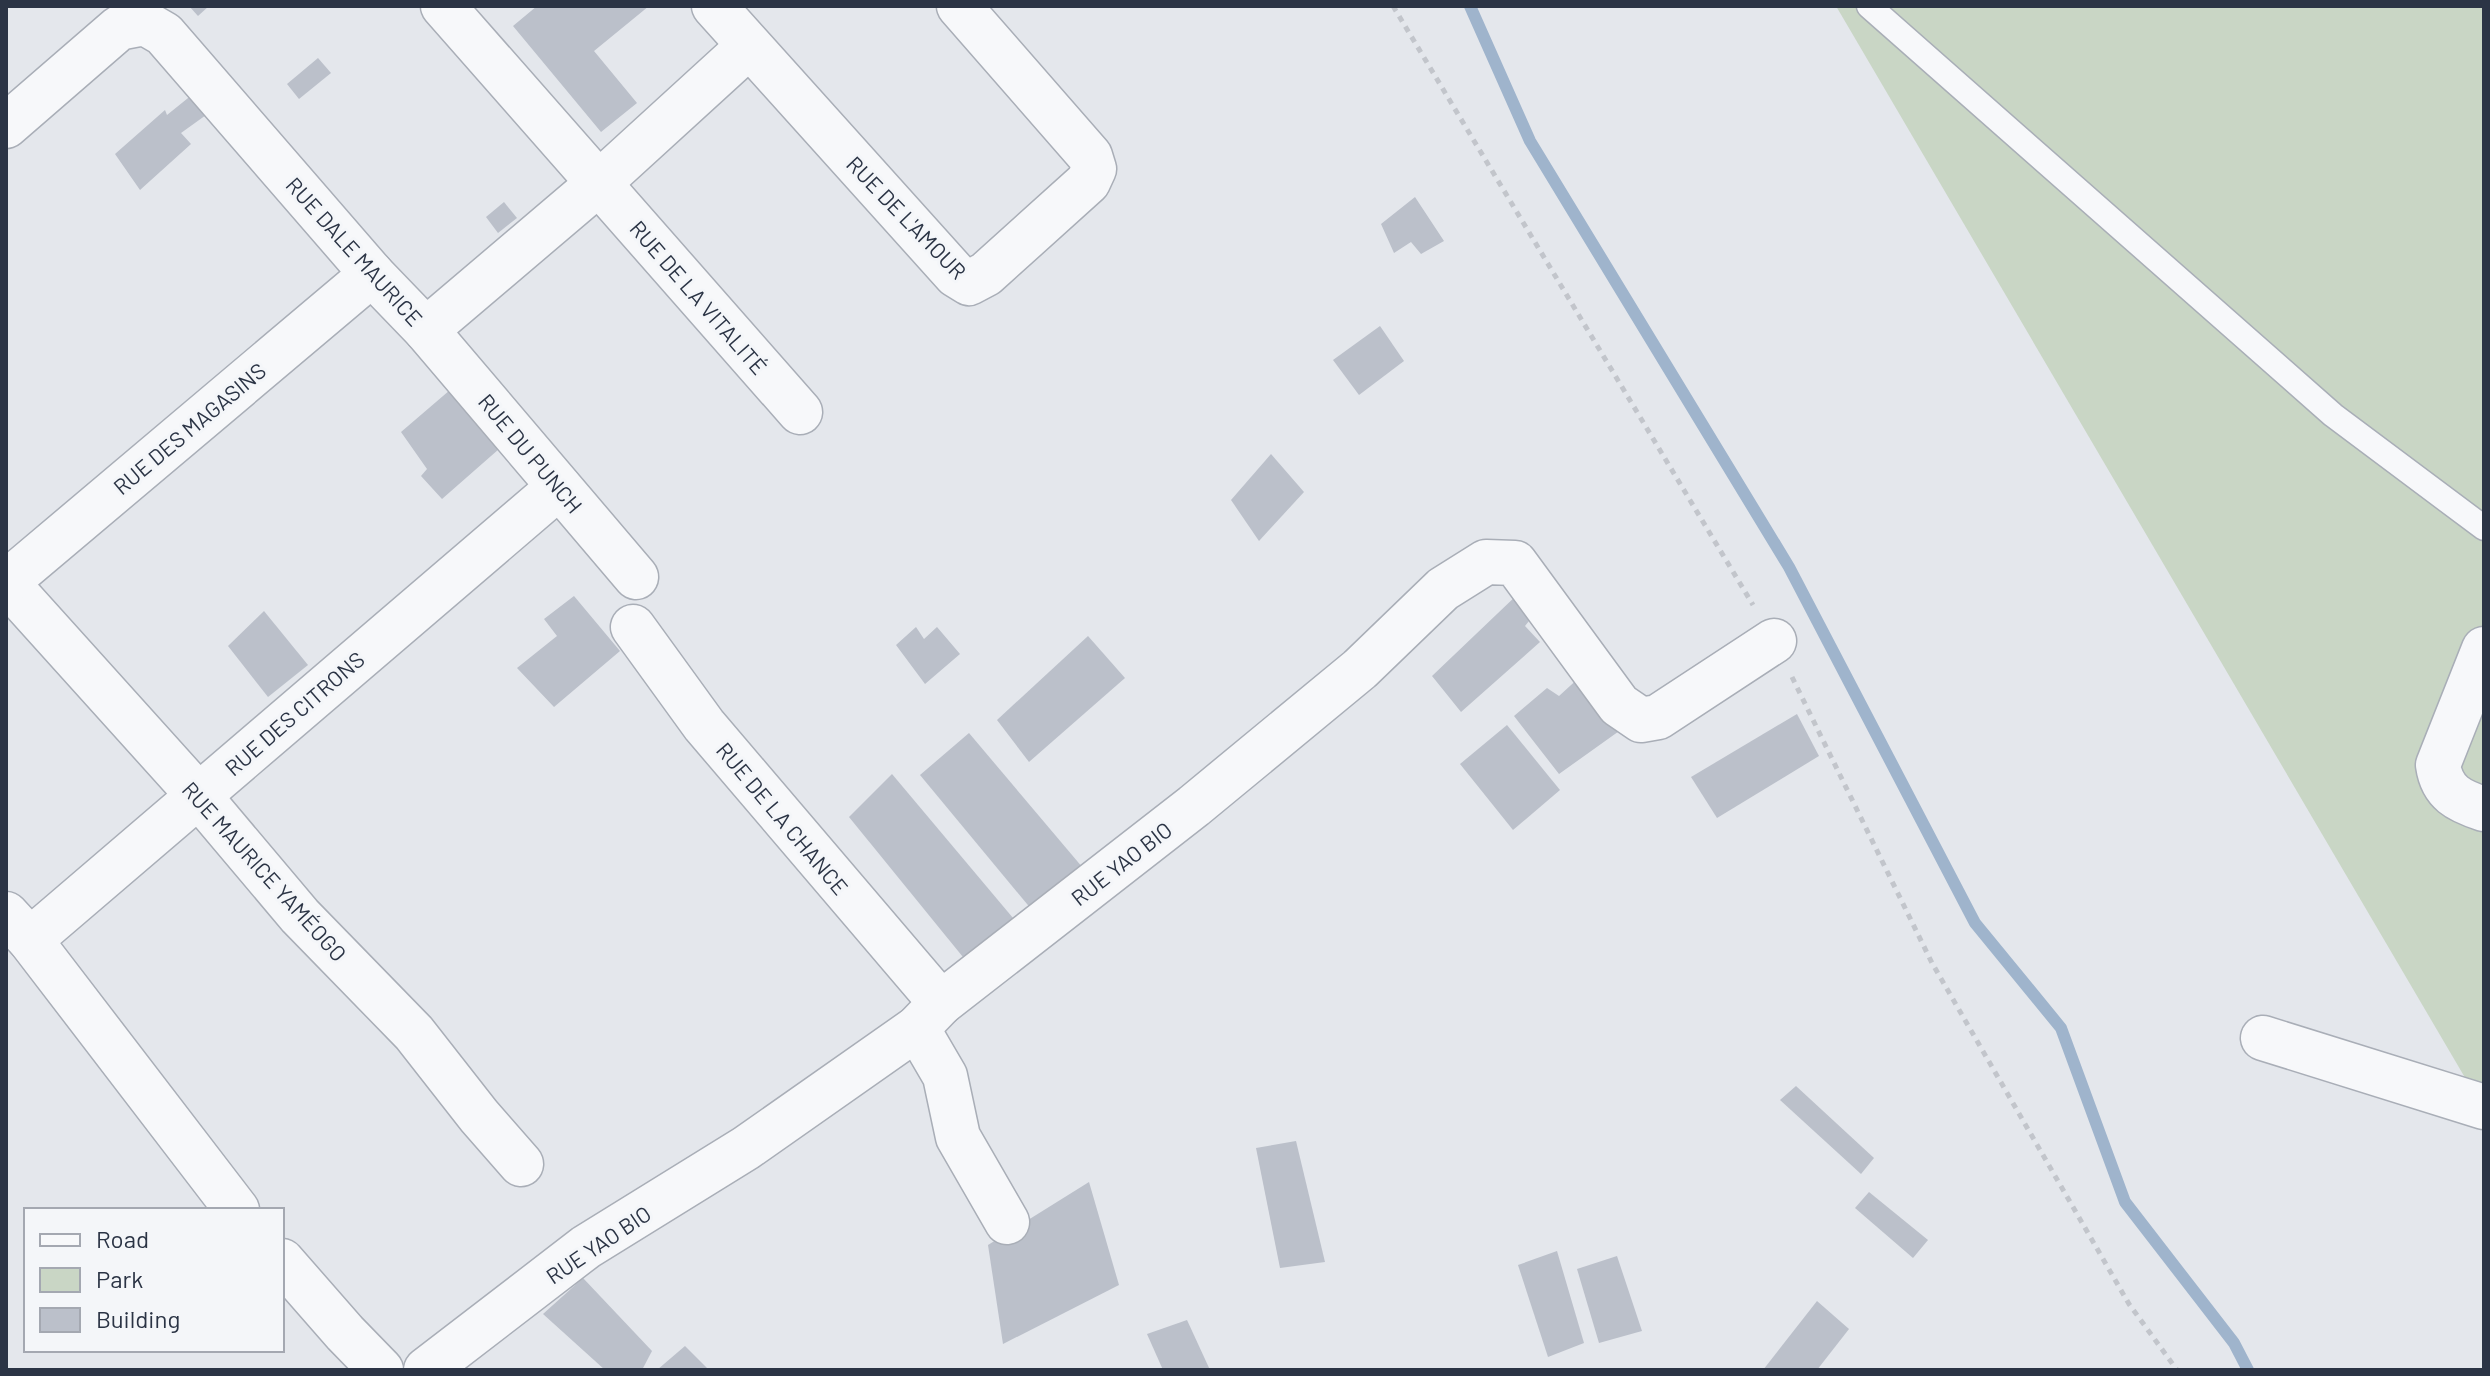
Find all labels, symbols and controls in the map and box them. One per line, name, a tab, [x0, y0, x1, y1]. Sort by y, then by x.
street label: RUE DE L'AMOUR	[842, 150, 972, 284]
street label: RUE DALE MAURICE	[281, 171, 429, 331]
street label: RUE DE LA VITALITÉ	[625, 215, 773, 379]
street label: RUE DES MAGASINS	[108, 357, 270, 499]
street label: RUE DU PUNCH	[474, 388, 588, 518]
street label: RUE DES CITRONS	[219, 645, 369, 781]
street label: RUE DE LA CHANCE	[712, 737, 854, 899]
street label: RUE MAURICE YAMÉOGO	[177, 776, 353, 966]
street label: RUE YAO BIO	[1066, 816, 1176, 910]
street label: RUE YAO BIO	[541, 1200, 655, 1288]
legend	[24, 1208, 284, 1352]
text: Road	[96, 1224, 149, 1253]
text: Park	[96, 1264, 143, 1293]
text: Building	[96, 1304, 180, 1333]

